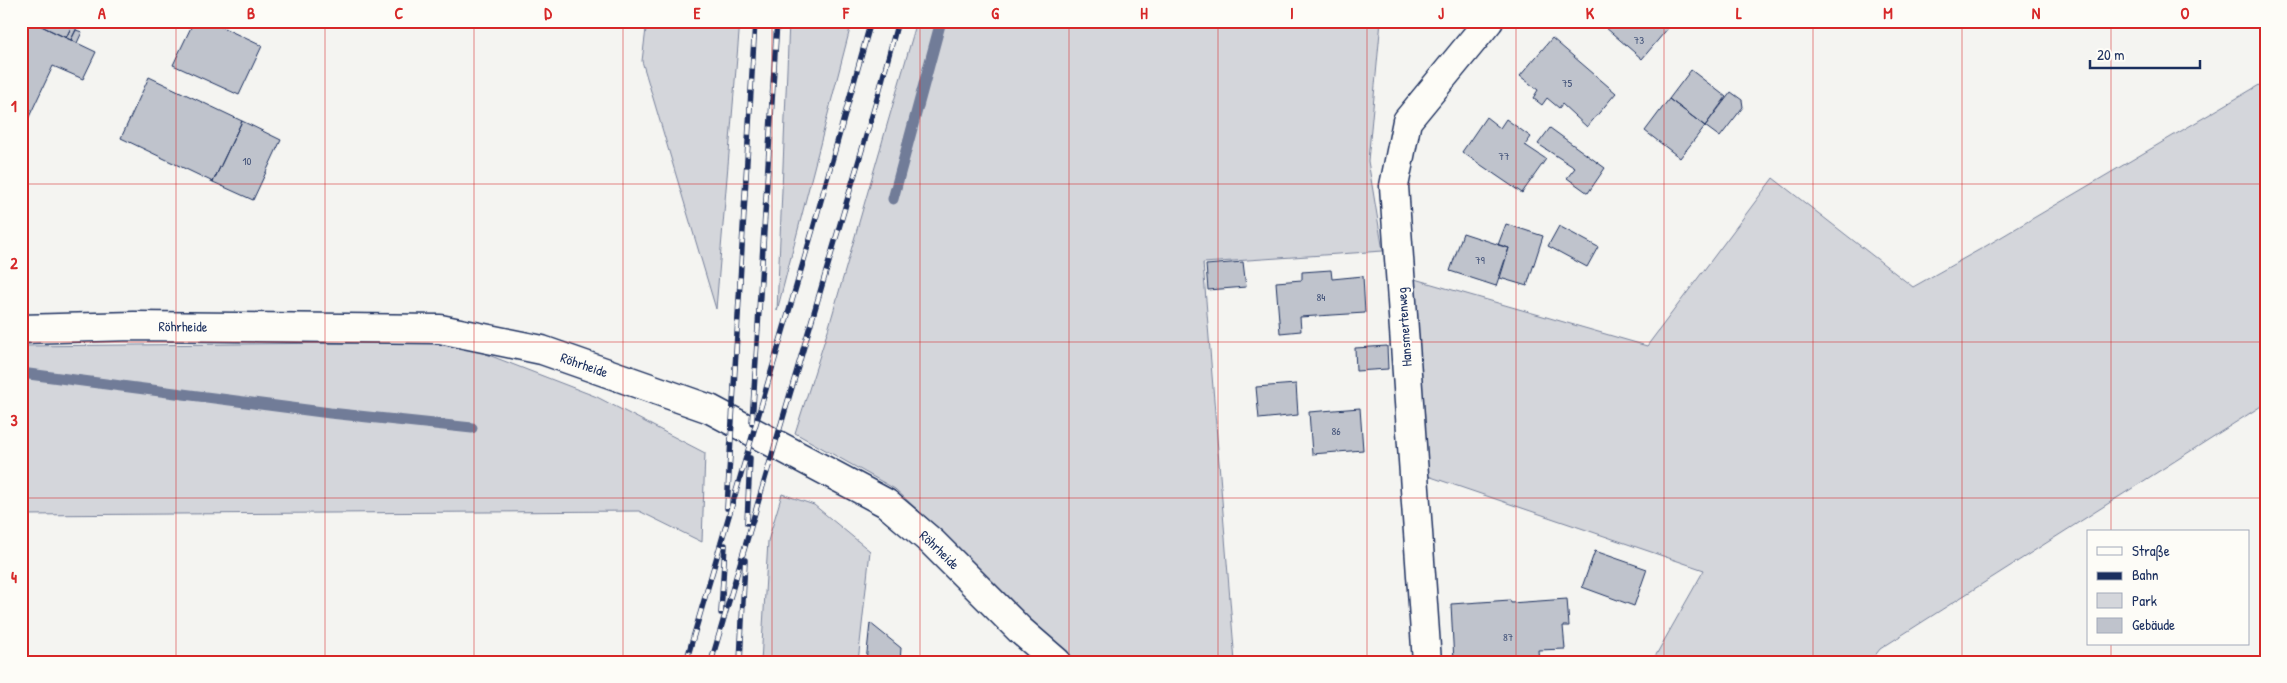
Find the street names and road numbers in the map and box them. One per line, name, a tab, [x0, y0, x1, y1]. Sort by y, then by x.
street label: Hansmertenweg	[1391, 287, 1417, 367]
street label: Röhrheide	[158, 316, 208, 336]
street label: Röhrheide	[558, 347, 611, 382]
street label: Röhrheide	[916, 526, 964, 574]

